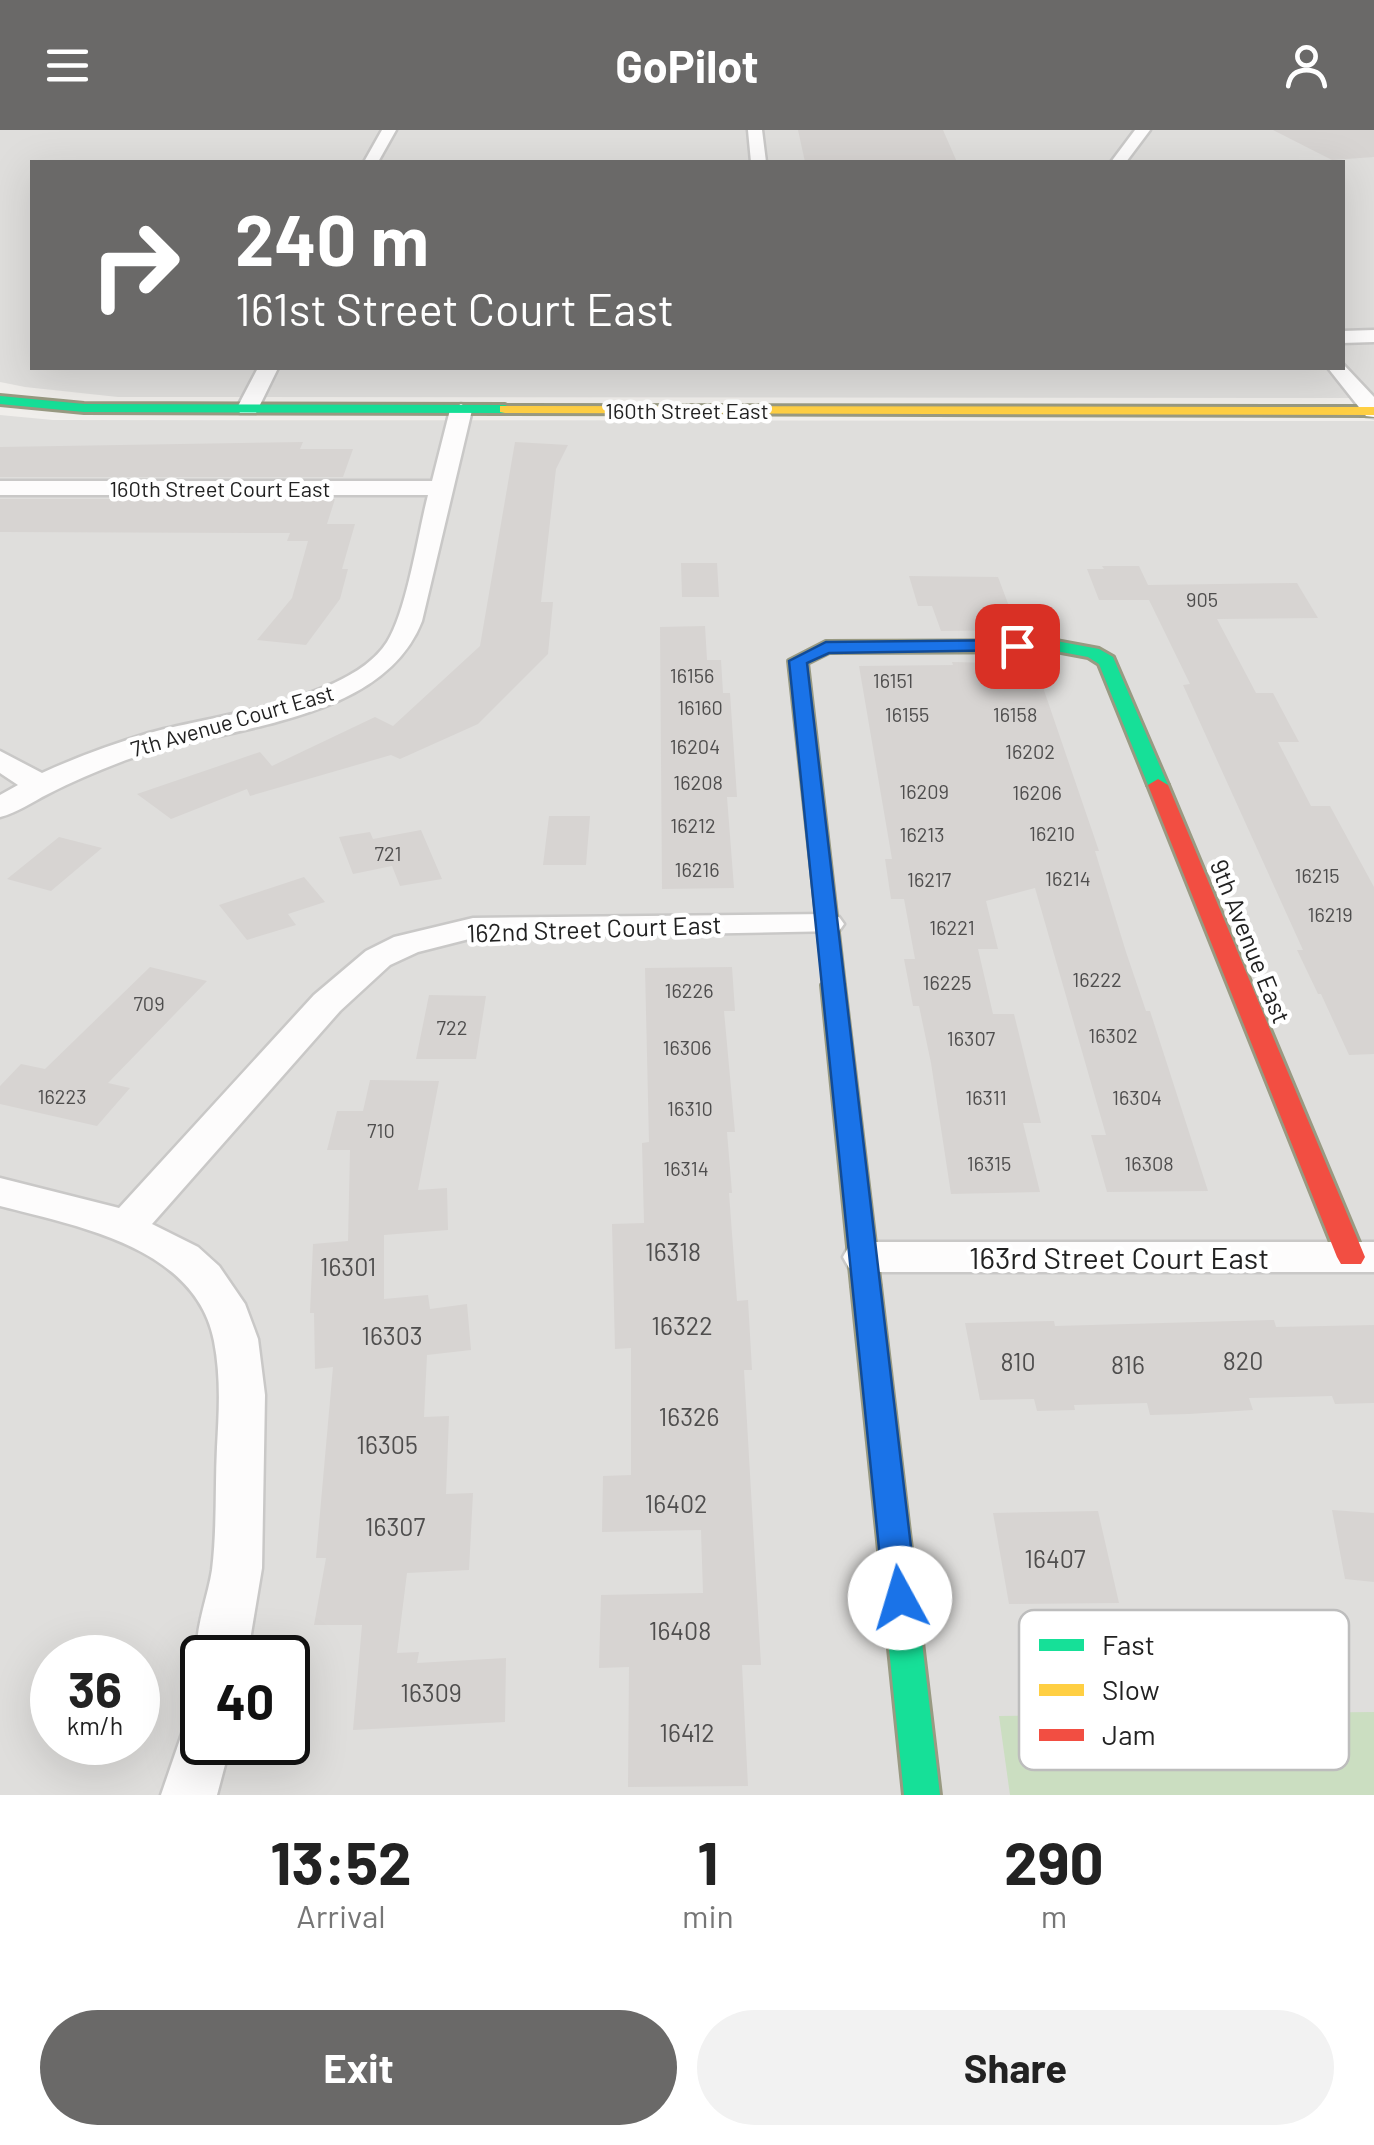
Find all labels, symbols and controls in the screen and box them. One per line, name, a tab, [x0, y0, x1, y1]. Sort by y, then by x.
icon: menu	[40, 38, 95, 93]
text: GoPilot	[615, 38, 759, 92]
icon: person	[1279, 38, 1334, 93]
text: 240 m	[235, 196, 429, 280]
icon: right	[70, 200, 200, 330]
text: 161st Street Court East	[235, 281, 674, 335]
street label: 160th Street East	[605, 397, 769, 423]
street label: 160th Street Court East	[109, 475, 331, 501]
house number: 905	[1186, 587, 1218, 611]
pin	[975, 604, 1060, 689]
icon: arrive	[990, 619, 1045, 674]
house number: 16156	[670, 663, 714, 687]
house number: 16151	[873, 668, 913, 692]
street label: 7th Avenue Court East	[128, 679, 336, 761]
house number: 16160	[677, 695, 723, 719]
house number: 16155	[885, 702, 929, 726]
house number: 16158	[993, 702, 1037, 726]
house number: 16204	[670, 734, 720, 758]
house number: 16202	[1005, 739, 1055, 763]
house number: 16208	[673, 770, 723, 794]
house number: 16209	[899, 779, 949, 803]
house number: 16206	[1012, 780, 1062, 804]
house number: 16212	[670, 813, 716, 837]
house number: 16210	[1029, 821, 1075, 845]
house number: 16213	[899, 822, 945, 846]
house number: 721	[375, 841, 401, 865]
street label: 9th Avenue East	[1204, 855, 1298, 1027]
house number: 16216	[674, 857, 720, 881]
house number: 16215	[1294, 863, 1340, 887]
house number: 16214	[1045, 866, 1091, 890]
house number: 16217	[907, 867, 952, 891]
house number: 16219	[1307, 902, 1353, 926]
street label: 162nd Street Court East	[466, 909, 722, 947]
house number: 16221	[929, 915, 975, 939]
house number: 16222	[1072, 967, 1122, 991]
house number: 16225	[922, 970, 972, 994]
house number: 16226	[664, 978, 714, 1002]
house number: 709	[133, 991, 165, 1015]
house number: 722	[437, 1015, 467, 1039]
house number: 16302	[1088, 1023, 1138, 1047]
house number: 16307	[947, 1026, 996, 1050]
house number: 16306	[662, 1035, 712, 1059]
house number: 16223	[38, 1084, 86, 1108]
house number: 16311	[965, 1085, 1007, 1109]
house number: 16304	[1112, 1085, 1162, 1109]
house number: 16310	[667, 1096, 713, 1120]
house number: 710	[367, 1118, 395, 1142]
house number: 16315	[967, 1151, 1011, 1175]
house number: 16308	[1124, 1151, 1174, 1175]
house number: 16314	[663, 1156, 709, 1180]
house number: 16318	[645, 1236, 701, 1266]
street label: 163rd Street Court East	[969, 1239, 1269, 1275]
house number: 16301	[320, 1251, 376, 1281]
house number: 16322	[651, 1310, 713, 1340]
house number: 16303	[361, 1320, 423, 1350]
house number: 820	[1223, 1345, 1263, 1375]
house number: 810	[1000, 1346, 1036, 1376]
house number: 816	[1111, 1349, 1145, 1379]
house number: 16326	[659, 1401, 719, 1431]
house number: 16305	[356, 1429, 418, 1459]
house number: 16402	[645, 1488, 707, 1518]
house number: 16307	[365, 1511, 425, 1541]
house number: 16407	[1024, 1543, 1086, 1573]
position arrow	[848, 1546, 952, 1650]
legend	[1019, 1610, 1349, 1770]
house number: 16408	[649, 1615, 711, 1645]
text: Fast	[1102, 1627, 1155, 1661]
speed limit sign: 40	[180, 1635, 310, 1765]
text: 36	[68, 1658, 122, 1718]
text: Slow	[1102, 1672, 1160, 1706]
house number: 16309	[400, 1677, 462, 1707]
text: km/h	[67, 1710, 123, 1740]
house number: 16412	[659, 1717, 715, 1747]
text: Jam	[1102, 1717, 1156, 1751]
text: 13:52	[270, 1825, 412, 1897]
text: 1	[697, 1825, 718, 1897]
text: 290	[1004, 1825, 1104, 1897]
text: Arrival	[296, 1896, 386, 1934]
text: min	[682, 1896, 734, 1934]
text: m	[1041, 1896, 1067, 1934]
button: Exit	[40, 2010, 677, 2125]
button: Share	[697, 2010, 1334, 2125]

